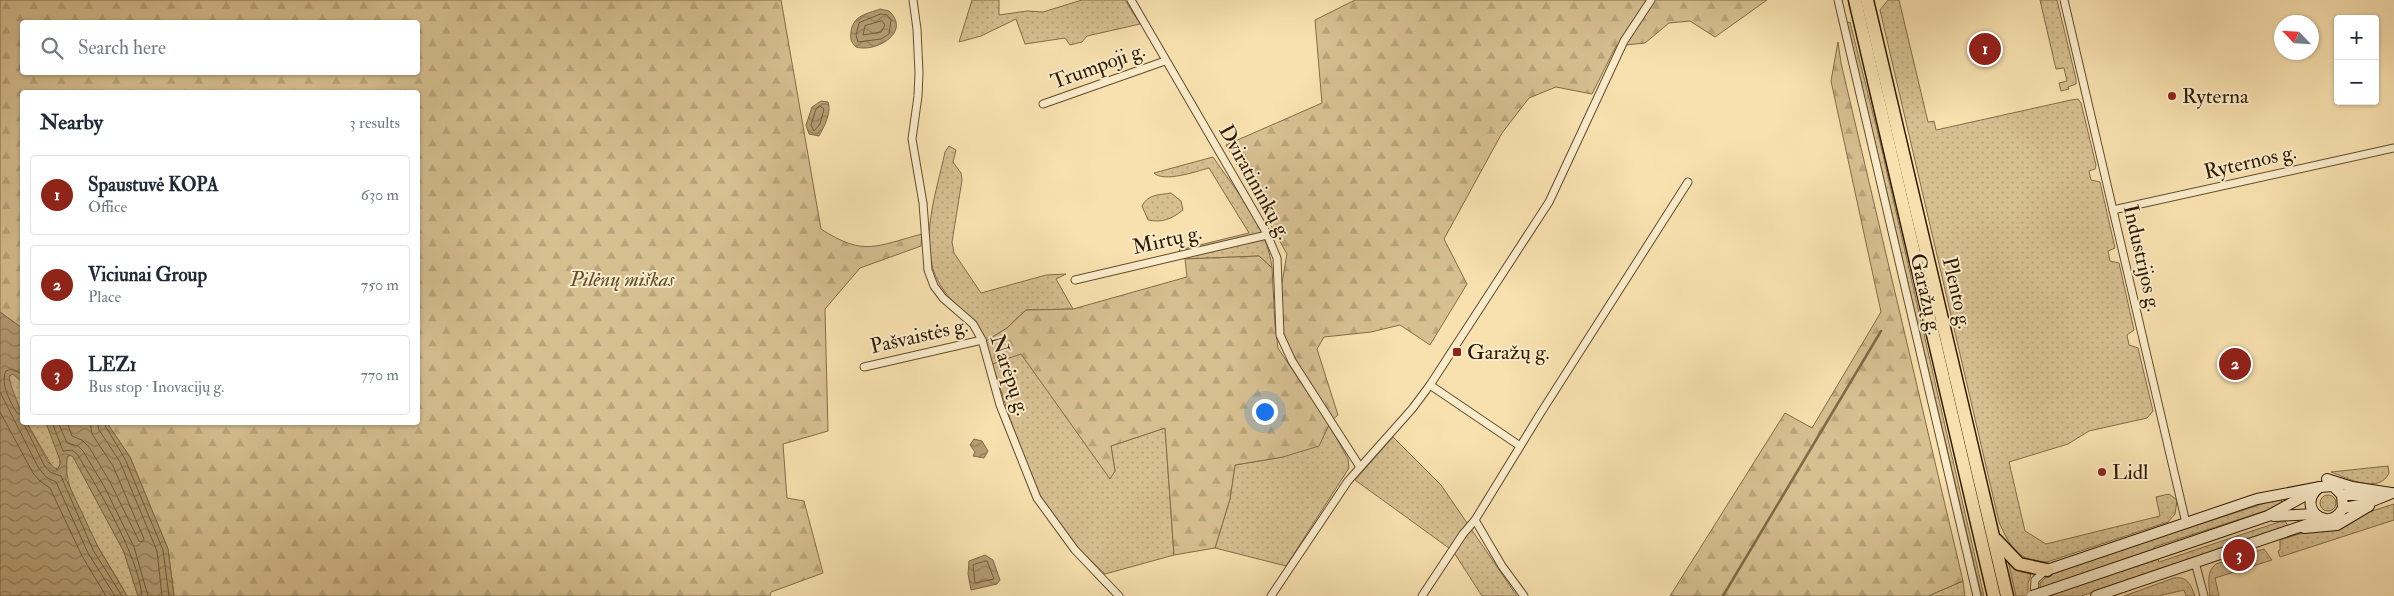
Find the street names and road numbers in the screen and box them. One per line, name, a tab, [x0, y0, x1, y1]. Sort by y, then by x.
street label: Trumpoji g.	[1047, 37, 1149, 95]
street label: Dviratininkų g.	[1212, 120, 1298, 244]
street label: Ryternos g.	[2201, 138, 2299, 186]
street label: Industrijos g.	[2117, 202, 2167, 314]
street label: Mirtų g.	[1130, 219, 1204, 261]
street label: Garažų g.	[1904, 251, 1948, 337]
street label: Plento g.	[1936, 255, 1978, 331]
street label: Pašvaistės g.	[867, 312, 971, 360]
street label: Narėpų g.	[984, 331, 1036, 419]

